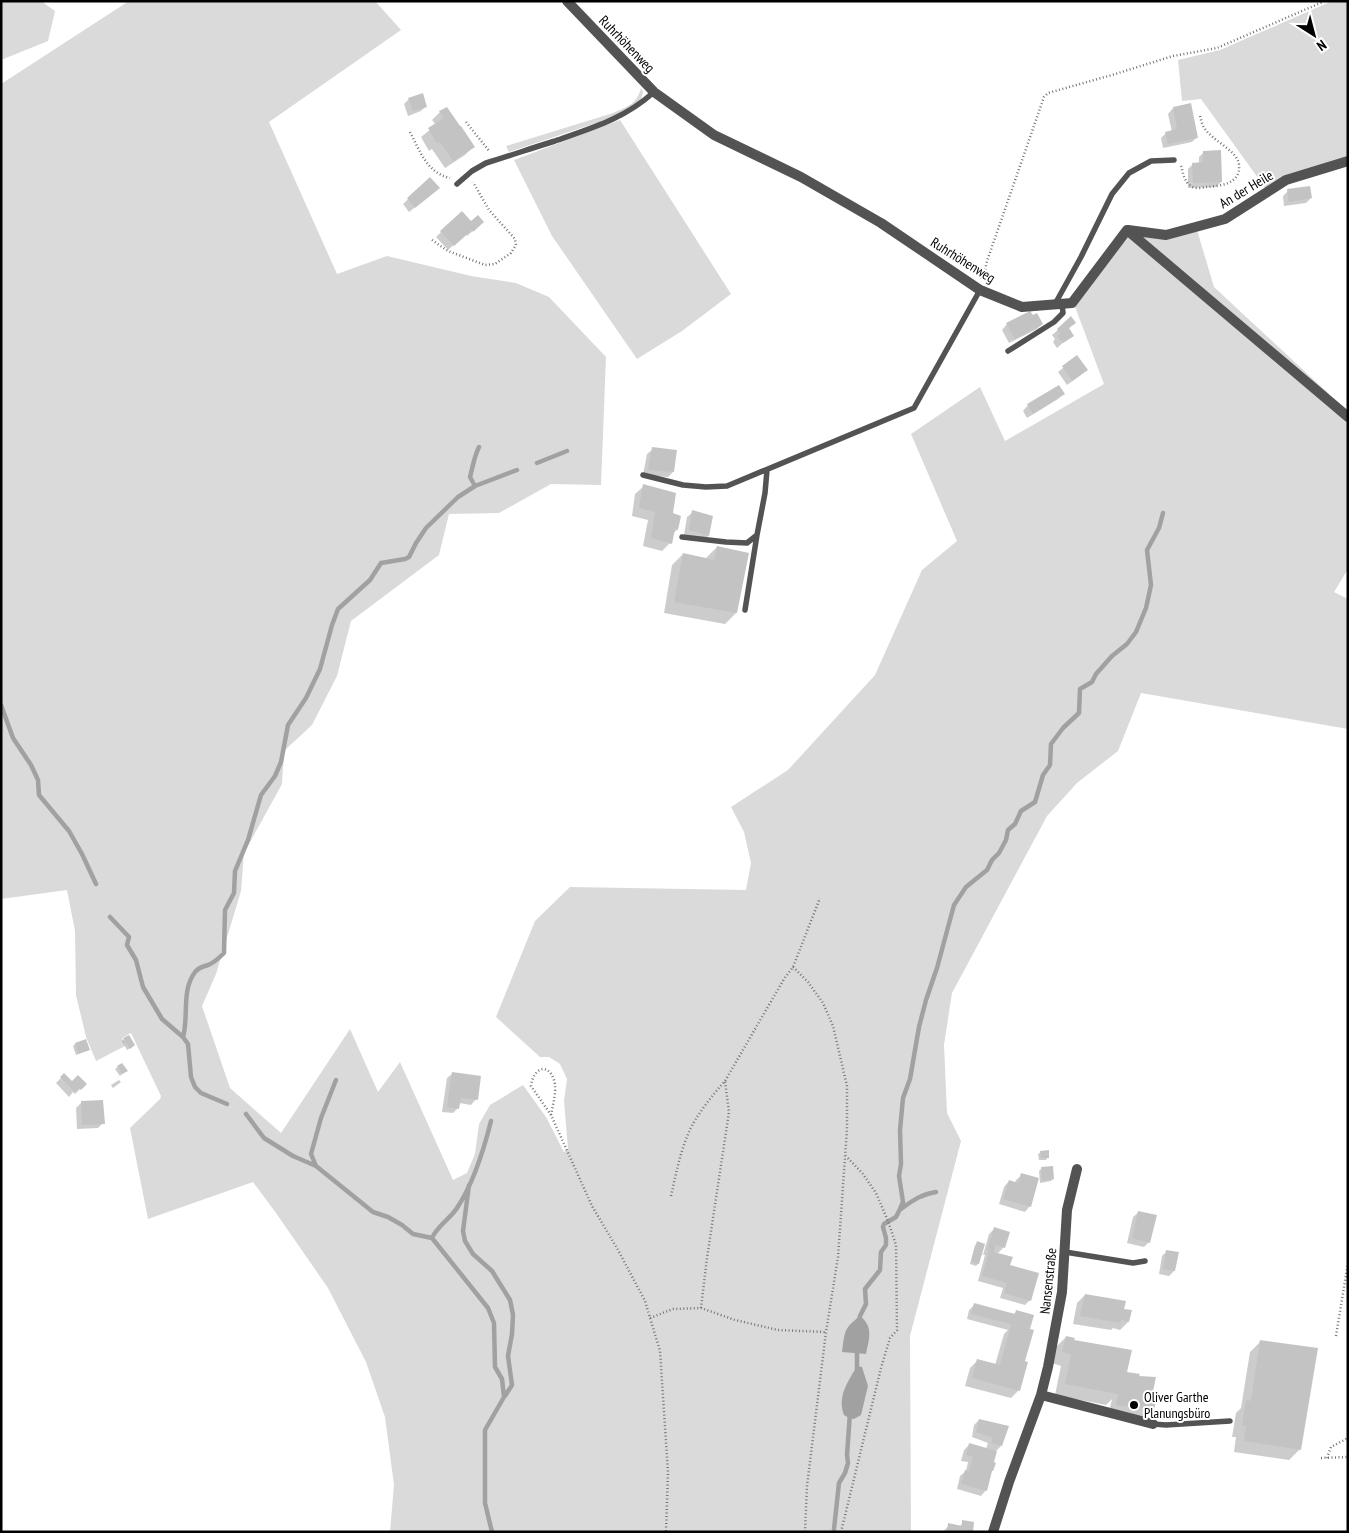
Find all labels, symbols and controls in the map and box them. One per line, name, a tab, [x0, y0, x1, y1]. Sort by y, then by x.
north arrow	[1289, 10, 1339, 60]
street label: Ruhrhöhenweg	[595, 12, 659, 76]
text: N	[1313, 36, 1330, 55]
street label: An der Heile	[1216, 166, 1276, 212]
street label: Ruhrhöhenweg	[927, 233, 999, 287]
street label: Nansenstraße	[1036, 1247, 1060, 1315]
place label: Oliver Garthe Planungsbüro	[1144, 1388, 1210, 1422]
marker: Oliver Garthe Planungsbüro	[1128, 1399, 1140, 1411]

